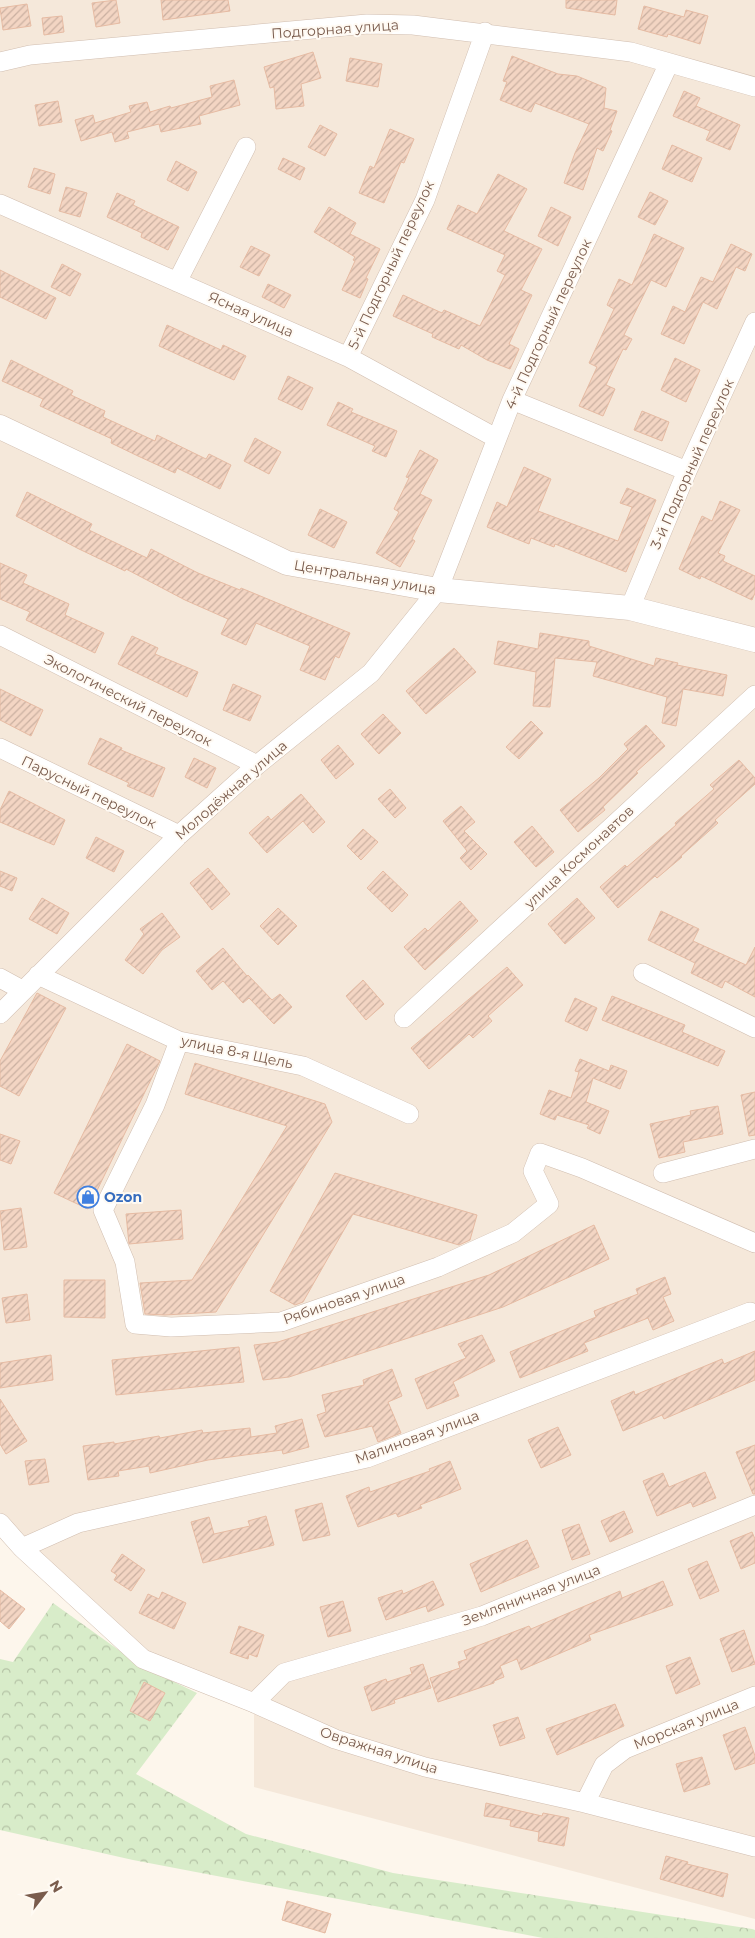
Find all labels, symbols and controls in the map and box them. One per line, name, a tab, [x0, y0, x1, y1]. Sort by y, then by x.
street label: Подгорная улица	[271, 16, 399, 42]
street label: 5-й Подгорный переулок	[344, 178, 438, 352]
street label: 4-й Подгорный переулок	[501, 236, 595, 412]
street label: Ясная улица	[205, 287, 297, 341]
street label: 3-й Подгорный переулок	[646, 376, 738, 552]
street label: Центральная улица	[293, 556, 437, 598]
street label: Экологический переулок	[41, 650, 215, 750]
street label: Молодёжная улица	[171, 736, 291, 844]
street label: Парусный переулок	[19, 751, 159, 833]
street label: улица Космонавтов	[520, 802, 638, 913]
street label: улица 8-я Щель	[178, 1031, 295, 1073]
shop icon: Ozon	[76, 1185, 100, 1209]
place label: Ozon	[104, 1188, 142, 1206]
street label: Рябиновая улица	[281, 1270, 407, 1328]
street label: Малиновая улица	[352, 1406, 482, 1468]
street label: Земляничная улица	[459, 1560, 603, 1630]
street label: Морская улица	[631, 1695, 741, 1753]
street label: Овражная улица	[318, 1722, 440, 1778]
north arrow	[20, 1868, 70, 1918]
text: N	[46, 1877, 67, 1896]

